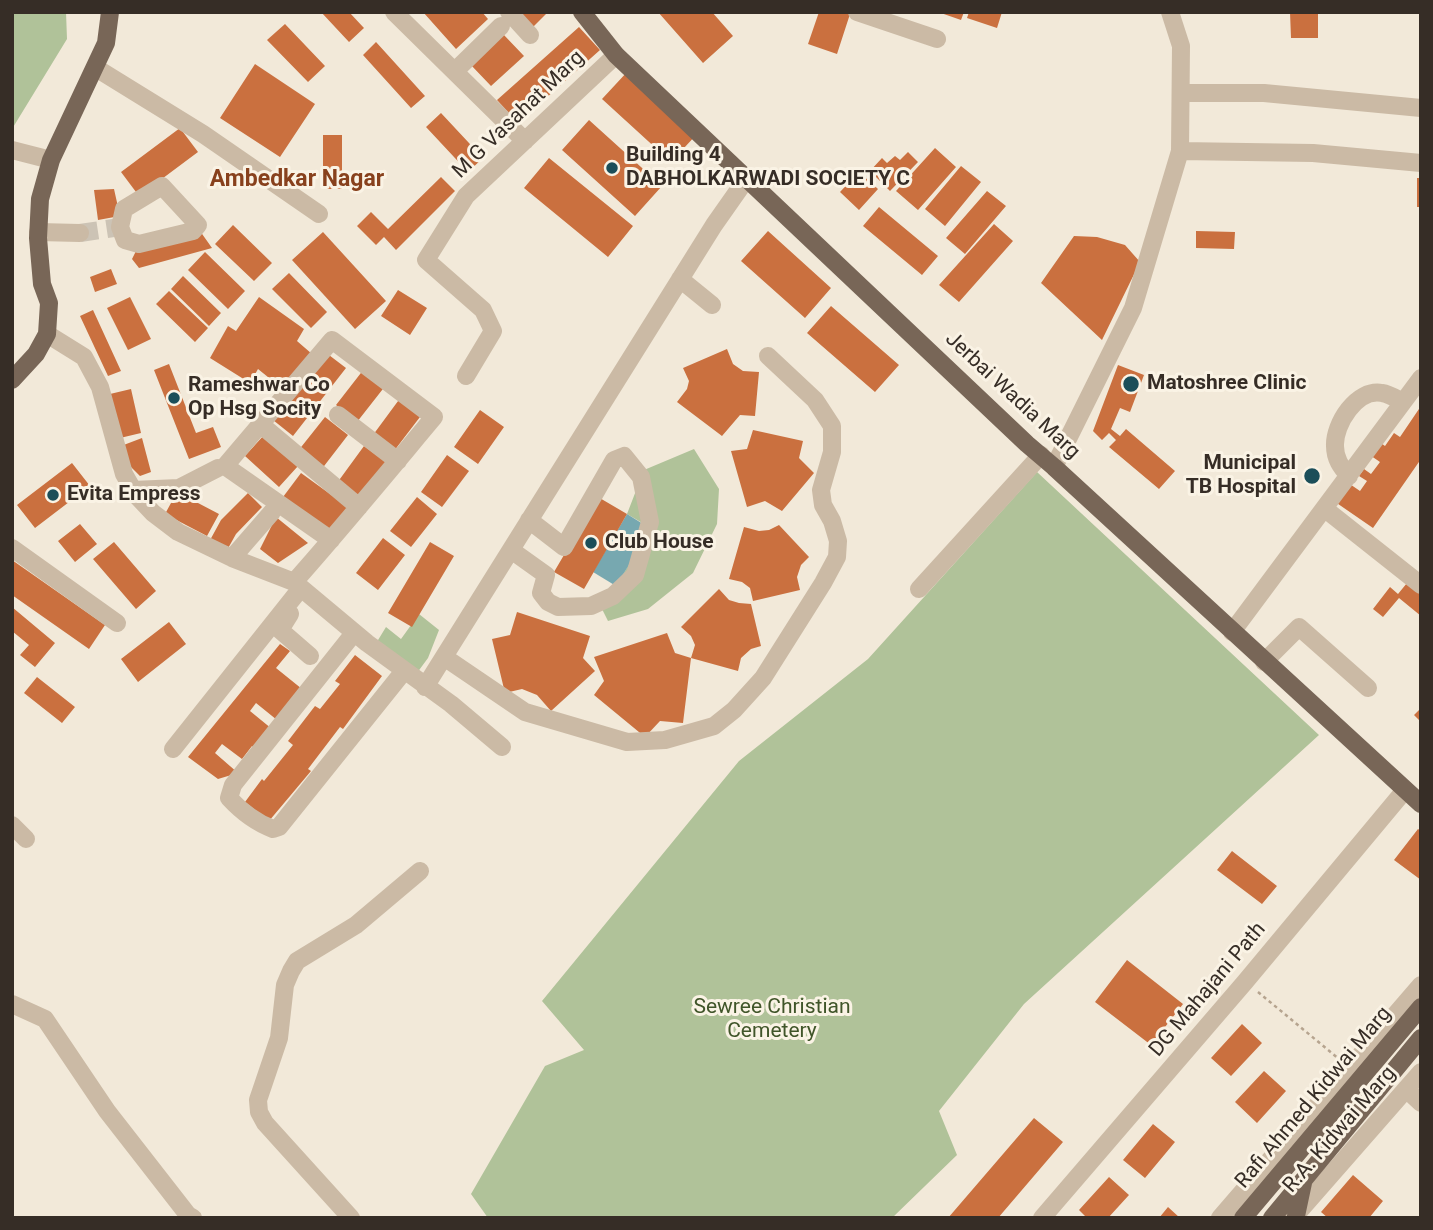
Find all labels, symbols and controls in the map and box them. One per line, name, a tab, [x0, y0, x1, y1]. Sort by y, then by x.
street label: M G Vasahat Marg	[448, 46, 590, 184]
place label: Building 4 DABHOLKARWADI SOCIETY C	[626, 143, 910, 193]
marker: Building 4 DABHOLKARWADI SOCIETY C	[604, 160, 620, 176]
district label: Ambedkar Nagar	[210, 166, 384, 194]
street label: Jerbai Wadia Marg	[939, 327, 1085, 465]
place label: Matoshree Clinic	[1147, 371, 1306, 397]
place label: Rameshwar Co Op Hsg Socity	[188, 373, 330, 423]
marker: Matoshree Clinic	[1121, 374, 1141, 394]
marker: Rameshwar Co Op Hsg Socity	[166, 390, 182, 406]
place label: Municipal TB Hospital	[1186, 451, 1296, 501]
marker: Municipal TB Hospital	[1302, 466, 1322, 486]
place label: Evita Empress	[67, 482, 201, 508]
marker: Evita Empress	[45, 487, 61, 503]
place label: Club House	[605, 530, 714, 556]
marker: Club House	[583, 535, 599, 551]
street label: DG Mahajani Path	[1145, 918, 1271, 1062]
park label: Sewree Christian Cemetery	[693, 995, 851, 1045]
street label: Rafi Ahmed Kidwai Marg	[1231, 1002, 1397, 1194]
street label: R.A. Kidwai Marg	[1278, 1062, 1402, 1198]

